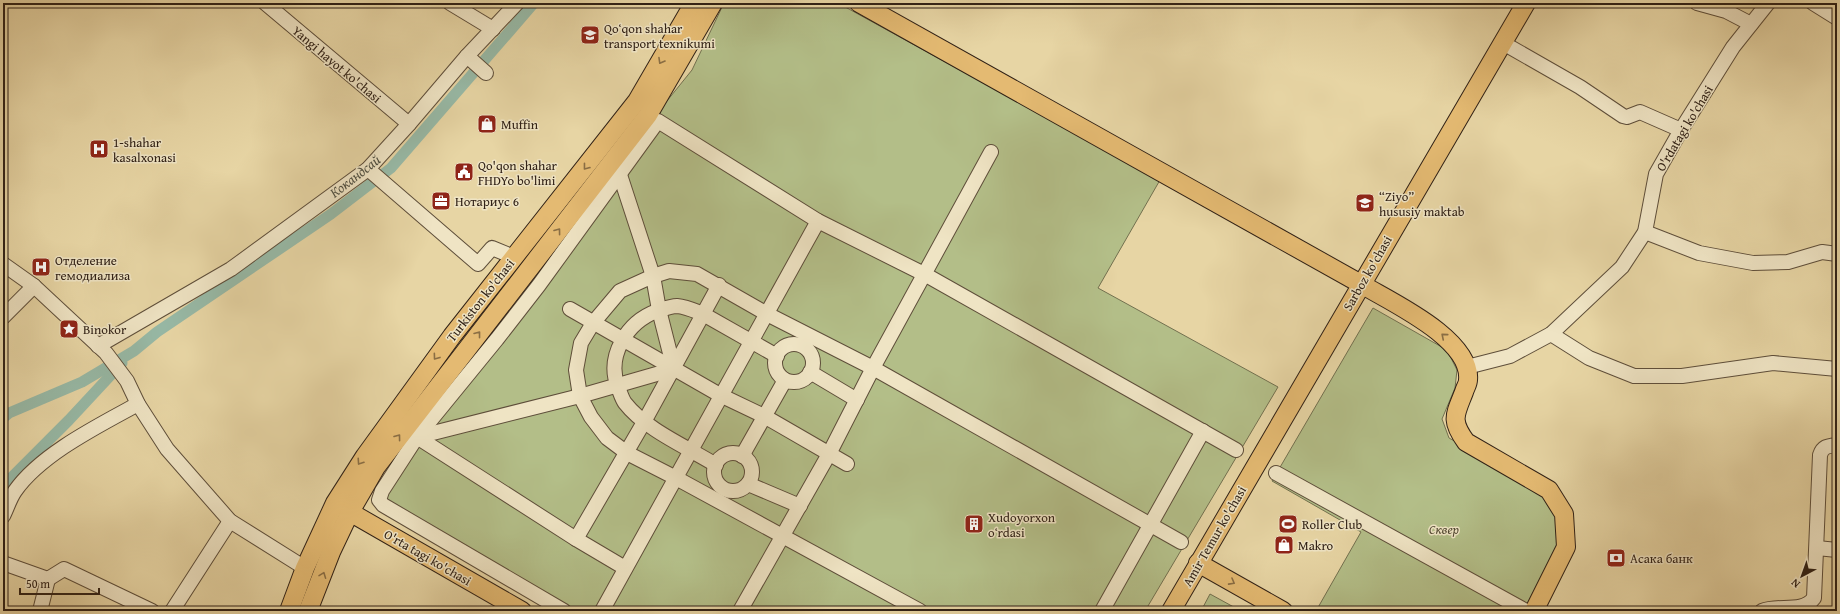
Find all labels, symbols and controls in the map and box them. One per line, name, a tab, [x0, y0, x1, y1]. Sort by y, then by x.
place label: Qoʻqon shahar transport texnikumi	[604, 19, 715, 53]
street label: Yangi hayot ko'chasi	[288, 21, 386, 108]
school or university icon: Qoʻqon shahar transport texnikumi	[579, 24, 601, 46]
one-way arrow	[658, 57, 665, 64]
street label: O'rdatagi ko'chasi	[1651, 81, 1718, 175]
shop icon: Muffin	[476, 113, 498, 135]
place label: Muffin	[501, 115, 539, 134]
place label: 1-shahar kasalxonasi	[113, 133, 176, 167]
hospital icon: 1-shahar kasalxonasi	[88, 138, 110, 160]
water label: Кокандсай	[325, 150, 385, 202]
place label: Qo'qon shahar FHDYo bo'limi	[478, 156, 558, 190]
public building icon: Qo'qon shahar FHDYo bo'limi	[453, 161, 475, 183]
one-way arrow	[583, 162, 590, 169]
place label: “Ziyo” hususiy maktab	[1379, 187, 1465, 221]
office icon: Нотариус 6	[430, 190, 452, 212]
place label: Нотариус 6	[455, 192, 519, 211]
school or university icon: “Ziyo” hususiy maktab	[1354, 192, 1376, 214]
one-way arrow	[553, 229, 560, 236]
street label: Sarboz ko'chasi	[1338, 232, 1397, 314]
place label: Отделение гемодиализа	[55, 251, 131, 285]
street label: Turkiston ko'chasi	[442, 255, 519, 346]
hospital icon: Отделение гемодиализа	[30, 256, 52, 278]
place icon: Binokor	[58, 318, 80, 340]
place label: Binokor	[83, 320, 127, 339]
one-way arrow	[474, 332, 481, 339]
one-way arrow	[1441, 333, 1449, 340]
one-way arrow	[434, 353, 441, 360]
one-way arrow	[394, 434, 401, 441]
one-way arrow	[358, 458, 365, 465]
street label: Amir Temur ko'chasi	[1178, 482, 1251, 590]
place label: Xudoyorxon oʻrdasi	[988, 508, 1056, 542]
building icon: Xudoyorxon oʻrdasi	[963, 513, 985, 535]
sports icon: Roller Club	[1277, 513, 1299, 535]
place label: Roller Club	[1302, 515, 1362, 534]
park label: Сквер	[1429, 520, 1459, 539]
street label: O'rta tagi ko'chasi	[381, 525, 475, 590]
shop icon: Makro	[1273, 534, 1295, 556]
place label: Makro	[1298, 536, 1334, 555]
bank icon: Асака банк	[1605, 547, 1627, 569]
place label: Асака банк	[1630, 549, 1693, 568]
north arrow	[1782, 556, 1822, 596]
scale bar	[20, 570, 99, 596]
one-way arrow	[318, 571, 326, 578]
text: 50 m	[26, 575, 50, 592]
text: N	[1787, 575, 1803, 592]
one-way arrow	[1228, 578, 1235, 585]

